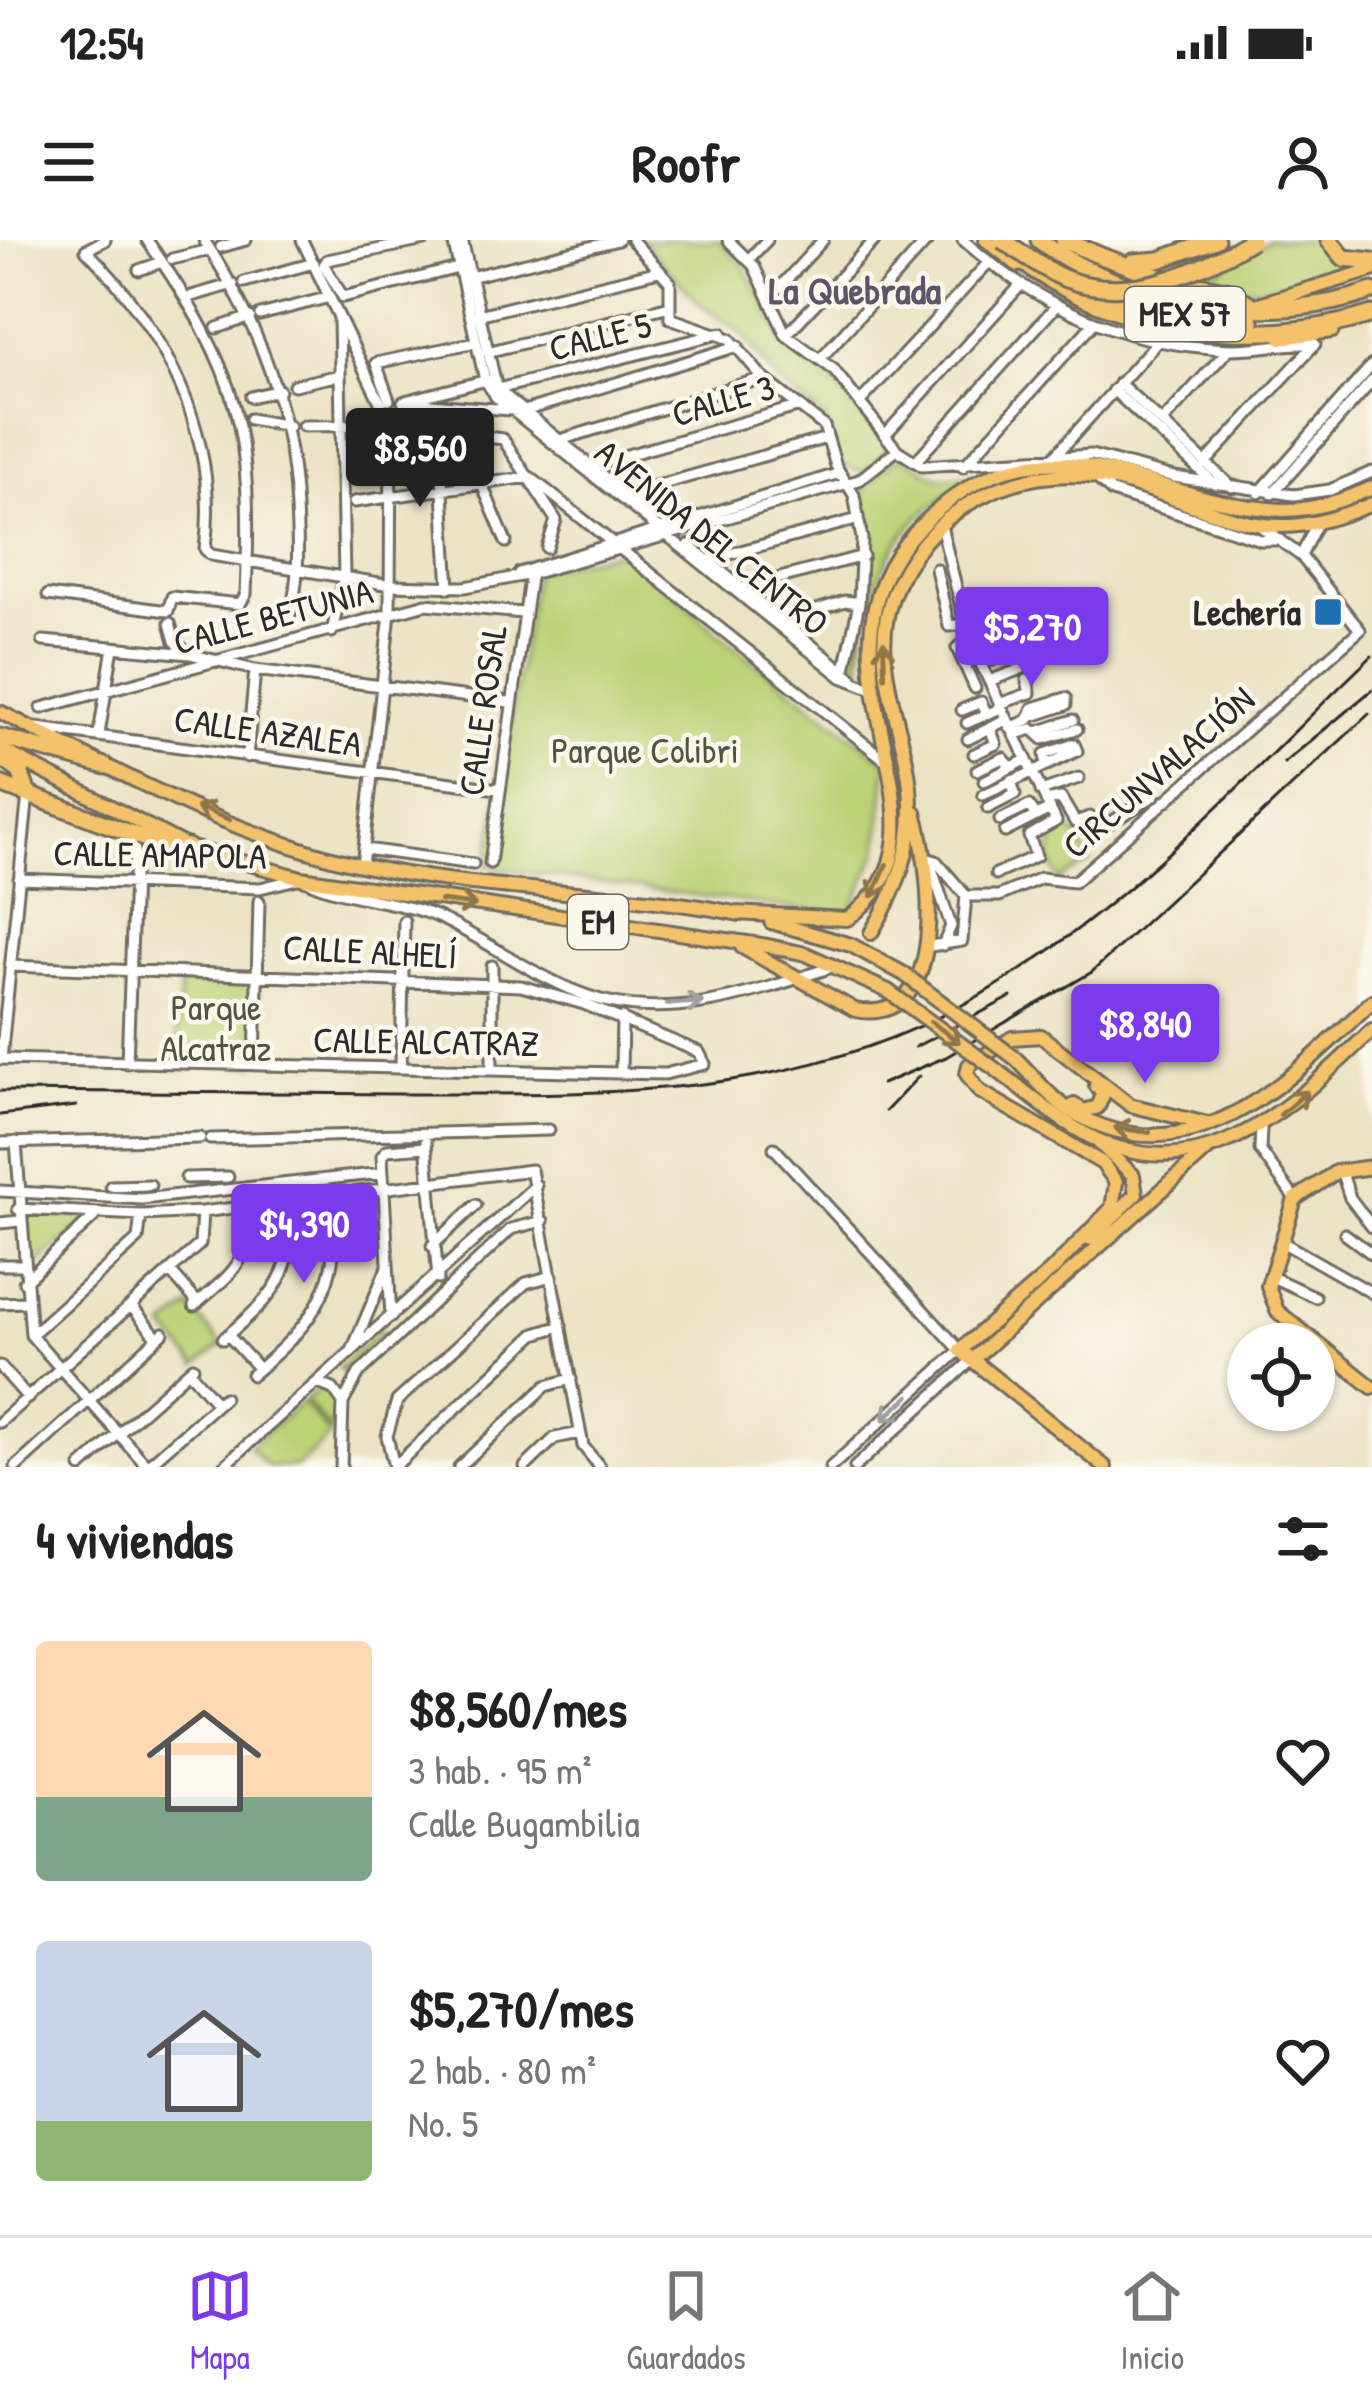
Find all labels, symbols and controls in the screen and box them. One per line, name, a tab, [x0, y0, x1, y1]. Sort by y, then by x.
text: 12:54	[60, 12, 144, 73]
text: Roofr	[632, 126, 740, 199]
icon: menu	[36, 129, 102, 195]
icon: person	[1270, 129, 1336, 195]
district label: La Quebrada	[769, 263, 942, 316]
road number: MEX 57	[1125, 287, 1245, 341]
street label: CALLE 5	[544, 299, 656, 372]
street label: CALLE 3	[666, 362, 780, 437]
pin: $8,560	[322, 408, 518, 510]
text: $8,560	[373, 420, 467, 473]
street label: AVENIDA DEL CENTRO	[585, 427, 839, 646]
street label: CALLE BETUNIA	[168, 565, 378, 666]
pin: $5,270	[934, 587, 1130, 689]
place label: Lechería	[1194, 587, 1301, 636]
marker: Lechería	[1312, 596, 1344, 628]
text: $5,270	[982, 599, 1082, 652]
street label: CALLE ROSAL	[445, 621, 518, 799]
one-way arrow	[873, 640, 896, 679]
street label: CIRCUNVALACIÓN	[1051, 675, 1264, 869]
street label: CALLE AZALEA	[171, 693, 365, 768]
park label: Parque Colibri	[551, 725, 739, 774]
one-way arrow	[195, 801, 232, 822]
street label: CALLE AMAPOLA	[53, 827, 267, 880]
one-way arrow	[866, 862, 888, 898]
one-way arrow	[437, 892, 476, 914]
road number: EM	[568, 895, 628, 949]
street label: CALLE ALHELÍ	[282, 921, 458, 980]
park label: Parque Alcatraz	[161, 982, 272, 1072]
pin: $8,840	[1047, 984, 1243, 1086]
one-way arrow	[665, 991, 704, 1014]
text: $8,840	[1098, 996, 1192, 1049]
street label: CALLE ALCATRAZ	[313, 1014, 539, 1067]
one-way arrow	[928, 1019, 961, 1045]
one-way arrow	[1278, 1090, 1309, 1117]
one-way arrow	[1113, 1118, 1152, 1141]
pin: $4,390	[206, 1184, 402, 1286]
text: $4,390	[258, 1196, 350, 1249]
map controls	[1227, 1323, 1335, 1431]
button: locate	[1227, 1323, 1335, 1431]
one-way arrow	[881, 1394, 911, 1422]
text: 4 viviendas	[36, 1505, 233, 1574]
icon: filters	[1270, 1506, 1336, 1572]
text: $8,560/mes	[408, 1674, 627, 1743]
icon: home	[132, 1689, 276, 1833]
icon: heart	[1270, 1728, 1336, 1794]
text: 3 hab. · 95 m²	[408, 1743, 592, 1796]
text: Calle Bugambilia	[408, 1796, 640, 1849]
text: $5,270/mes	[408, 1974, 634, 2043]
icon: home	[132, 1989, 276, 2133]
icon: heart	[1270, 2028, 1336, 2094]
text: 2 hab. · 80 m²	[408, 2043, 596, 2096]
text: No. 5	[408, 2096, 478, 2149]
tab: Mapa	[187, 2263, 253, 2379]
tab: Guardados	[626, 2263, 746, 2379]
tab: Inicio	[1119, 2263, 1185, 2379]

